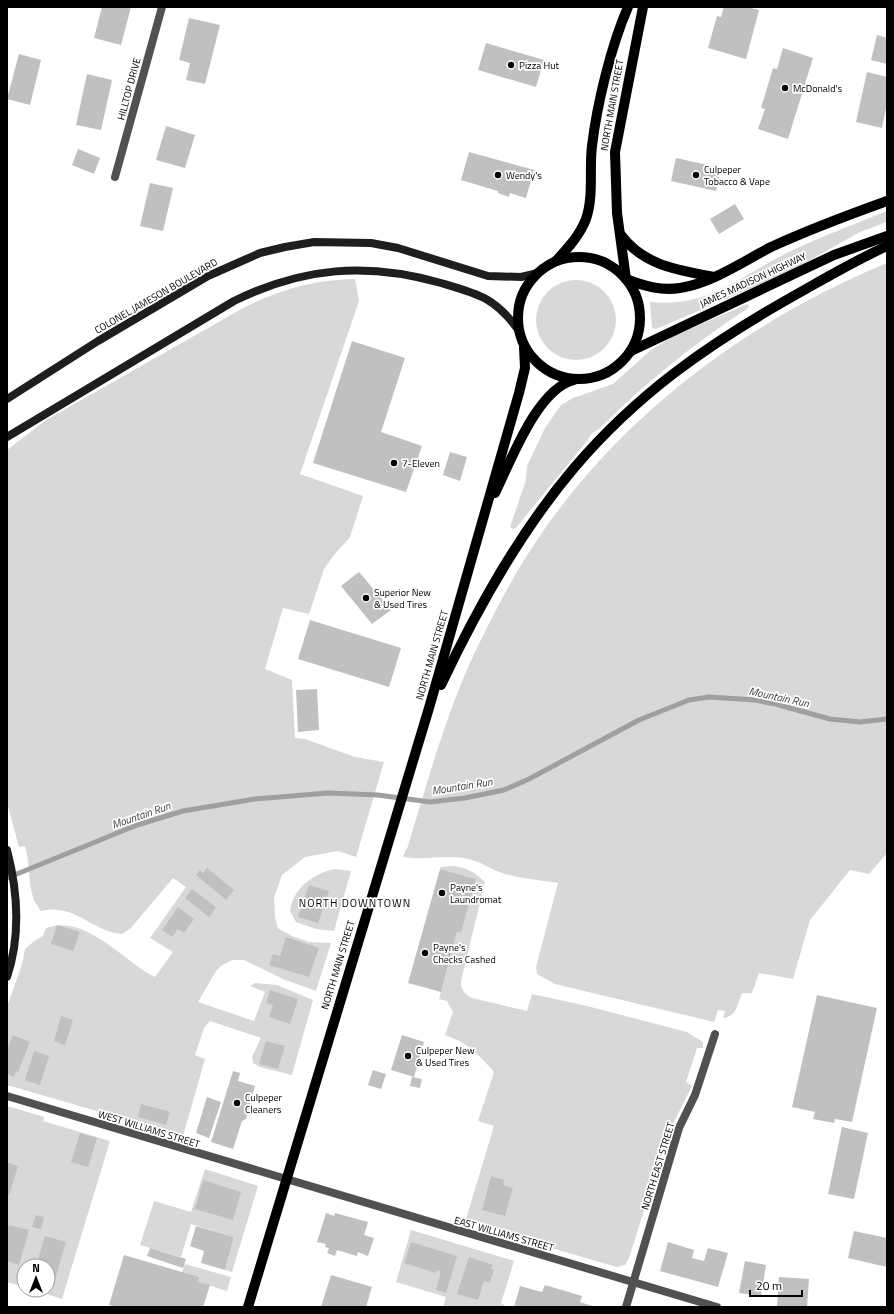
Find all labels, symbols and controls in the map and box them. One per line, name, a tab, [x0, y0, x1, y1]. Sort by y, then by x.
street label: HILLTOP DRIVE	[113, 56, 145, 122]
street label: NORTH MAIN STREET	[597, 57, 628, 152]
place label: Pizza Hut	[519, 58, 559, 73]
marker: Pizza Hut	[506, 60, 516, 70]
place label: McDonald's	[793, 81, 842, 96]
marker: McDonald's	[780, 83, 790, 93]
place label: Culpeper Tobacco & Vape	[704, 162, 770, 189]
place label: Wendy's	[506, 168, 542, 183]
marker: Wendy's	[493, 170, 503, 180]
marker: Culpeper Tobacco & Vape	[691, 170, 701, 180]
street label: JAMES MADISON HIGHWAY	[697, 248, 809, 311]
street label: COLONEL JAMESON BOULEVARD	[92, 255, 220, 337]
place label: 7-Eleven	[402, 456, 440, 471]
marker: 7-Eleven	[389, 458, 399, 468]
place label: Superior New & Used Tires	[374, 585, 431, 612]
marker: Superior New & Used Tires	[361, 593, 371, 603]
street label: NORTH MAIN STREET	[412, 608, 452, 702]
water label: Mountain Run	[747, 683, 811, 711]
water label: Mountain Run	[431, 773, 494, 799]
water label: Mountain Run	[109, 797, 173, 833]
place label: Payne's Laundromat	[450, 880, 502, 907]
marker: Payne's Laundromat	[437, 888, 447, 898]
district label: NORTH DOWNTOWN	[299, 895, 411, 911]
street label: NORTH MAIN STREET	[317, 918, 359, 1011]
place label: Payne's Checks Cashed	[433, 940, 496, 967]
marker: Payne's Checks Cashed	[420, 948, 430, 958]
place label: Culpeper New & Used Tires	[416, 1043, 475, 1070]
marker: Culpeper New & Used Tires	[403, 1051, 413, 1061]
place label: Culpeper Cleaners	[245, 1090, 283, 1117]
marker: Culpeper Cleaners	[232, 1098, 242, 1108]
street label: WEST WILLIAMS STREET	[96, 1106, 202, 1152]
street label: NORTH EAST STREET	[638, 1120, 679, 1212]
street label: EAST WILLIAMS STREET	[453, 1213, 556, 1256]
north arrow	[16, 1258, 56, 1298]
text: N	[32, 1260, 40, 1276]
scale bar	[750, 1272, 802, 1298]
text: 20 m	[756, 1276, 782, 1295]

